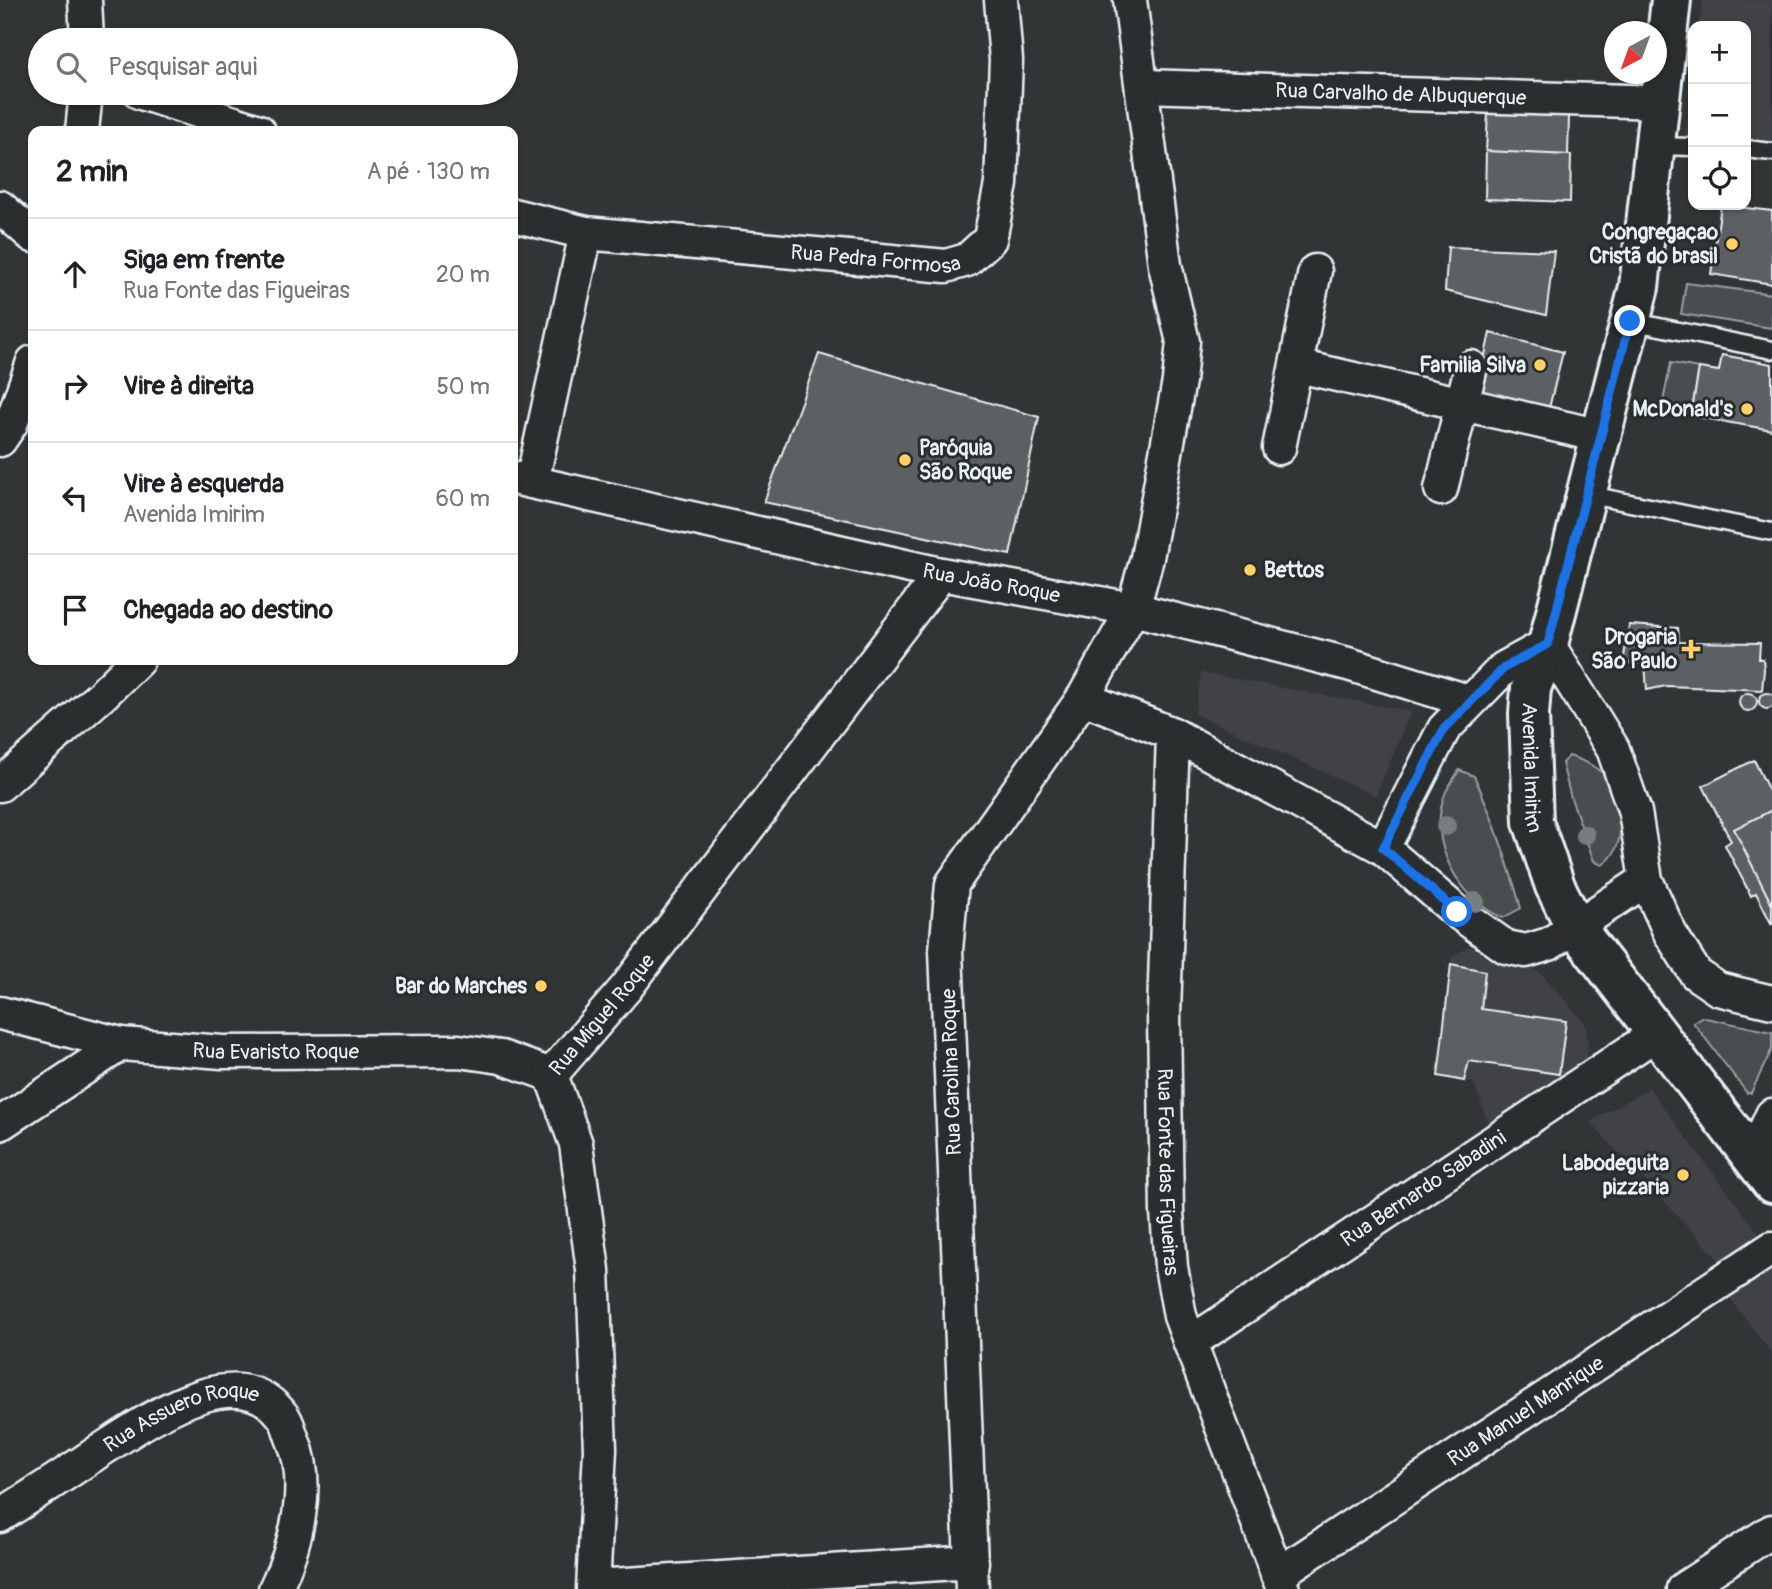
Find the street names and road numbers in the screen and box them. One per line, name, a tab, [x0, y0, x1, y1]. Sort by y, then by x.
street label: Rua Carvalho de Albuquerque	[1275, 77, 1527, 112]
street label: Rua Pedra Formosa	[789, 239, 964, 281]
street label: Rua João Roque	[920, 557, 1063, 610]
street label: Avenida Imirim	[1515, 702, 1549, 836]
street label: Rua Miguel Roque	[543, 948, 662, 1082]
street label: Rua Carolina Roque	[935, 987, 968, 1156]
street label: Rua Evaristo Roque	[192, 1037, 360, 1066]
street label: Rua Fonte das Figueiras	[1151, 1068, 1185, 1278]
street label: Rua Bernardo Sabadini	[1336, 1124, 1512, 1253]
street label: Rua Manuel Manrique	[1443, 1349, 1610, 1473]
street label: Rua Assuero Roque	[99, 1378, 264, 1459]

